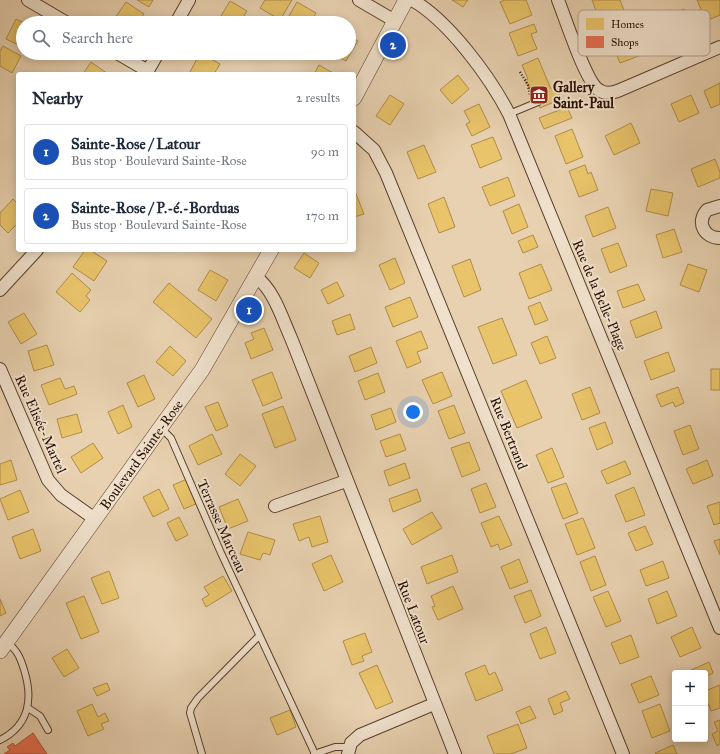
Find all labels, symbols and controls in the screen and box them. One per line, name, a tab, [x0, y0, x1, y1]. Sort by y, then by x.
legend	[578, 10, 710, 56]
search box	[16, 16, 356, 60]
text: Homes	[611, 18, 644, 31]
icon: search	[30, 27, 52, 49]
text: Search here	[62, 29, 133, 47]
pin: 2	[380, 30, 406, 60]
text: Shops	[611, 36, 639, 49]
place label: Gallery Saint-Paul	[553, 79, 615, 112]
museum icon: Gallery Saint-Paul	[528, 84, 550, 106]
text: Nearby	[32, 88, 83, 109]
text: 2 results	[296, 90, 340, 106]
text: Sainte-Rose / Latour	[71, 135, 200, 153]
text: 1	[43, 144, 49, 160]
text: 90 m	[311, 144, 339, 160]
text: Bus stop · Boulevard Sainte-Rose	[71, 153, 247, 169]
text: Sainte-Rose / P.-é.-Borduas	[71, 199, 239, 217]
text: 2	[43, 208, 49, 224]
text: 170 m	[306, 208, 339, 224]
text: Bus stop · Boulevard Sainte-Rose	[71, 217, 247, 233]
street label: Rue de la Belle-Plage	[568, 237, 631, 353]
pin: 1	[236, 295, 262, 325]
street label: Rue Elisée-Martel	[11, 372, 70, 476]
street label: Rue Bertrand	[486, 394, 531, 472]
street label: Boulevard Sainte-Rose	[97, 396, 187, 513]
your location	[403, 402, 423, 422]
street label: Terrasse Marceau	[193, 477, 250, 576]
street label: Rue Latour	[394, 578, 434, 647]
map controls	[672, 670, 708, 742]
button: +	[672, 670, 708, 706]
button: −	[672, 706, 708, 742]

